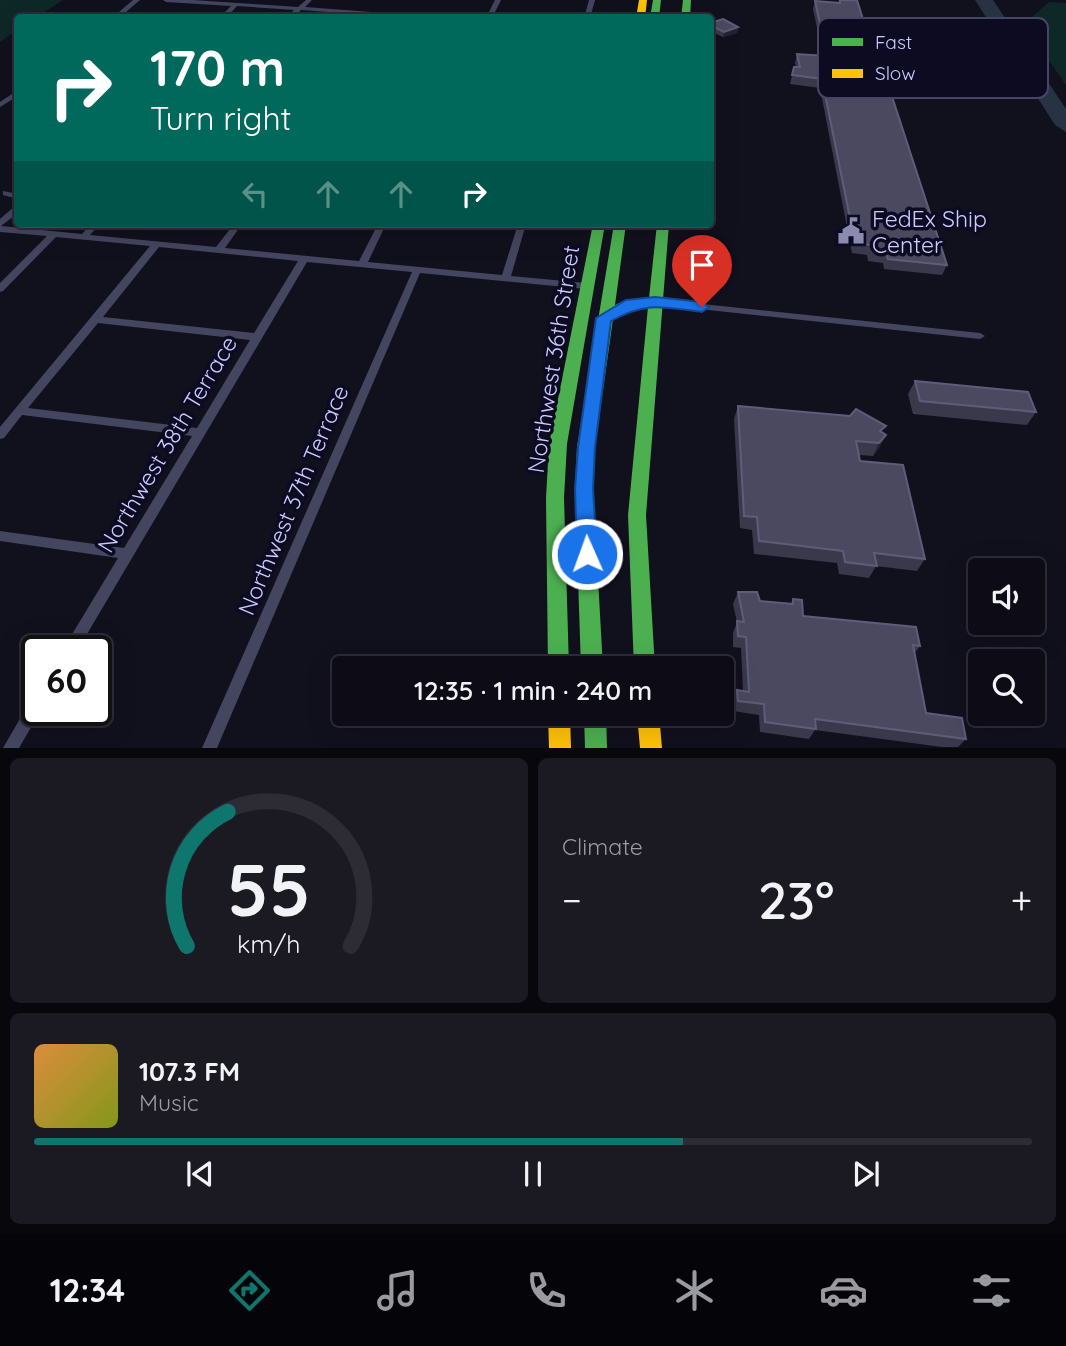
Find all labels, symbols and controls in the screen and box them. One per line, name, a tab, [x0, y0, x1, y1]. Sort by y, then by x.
legend	[818, 18, 1048, 98]
text: Fast	[875, 30, 912, 54]
text: 170 m	[150, 37, 285, 98]
icon: right	[35, 42, 126, 133]
text: Slow	[875, 61, 916, 85]
text: Turn right	[150, 98, 291, 138]
icon: left	[236, 175, 274, 213]
icon: ahead	[309, 175, 347, 213]
icon: ahead	[382, 175, 420, 213]
icon: right	[455, 175, 493, 213]
place label: FedEx Ship Center	[872, 204, 987, 259]
public building icon: FedEx Ship Center	[836, 216, 866, 246]
pin	[672, 235, 732, 307]
street label: Northwest 36th Street	[521, 243, 585, 475]
icon: arrive	[683, 246, 721, 284]
street label: Northwest 38th Terrace	[91, 330, 243, 558]
street label: Northwest 37th Terrace	[231, 381, 355, 619]
position arrow	[550, 517, 624, 591]
map controls	[968, 558, 1045, 726]
button: sound	[968, 558, 1045, 635]
speed limit sign: 60	[21, 635, 112, 726]
button: search	[968, 649, 1045, 726]
text: 12:35 · 1 min · 240 m	[414, 674, 652, 707]
text: Climate	[562, 832, 643, 861]
text: 55	[227, 844, 311, 935]
text: 23°	[758, 867, 834, 932]
text: −	[562, 876, 582, 924]
text: +	[1011, 876, 1032, 924]
text: km/h	[237, 928, 301, 959]
text: 107.3 FM	[139, 1055, 240, 1088]
text: Music	[139, 1088, 199, 1117]
icon: previous	[181, 1155, 219, 1193]
icon: pause	[514, 1155, 552, 1193]
icon: next	[847, 1155, 885, 1193]
icon: directions	[225, 1266, 274, 1315]
icon: music	[373, 1266, 422, 1315]
icon: phone	[522, 1266, 571, 1315]
icon: climate	[670, 1266, 719, 1315]
icon: car	[819, 1266, 868, 1315]
icon: filters	[967, 1266, 1016, 1315]
text: 12:34	[50, 1270, 125, 1310]

